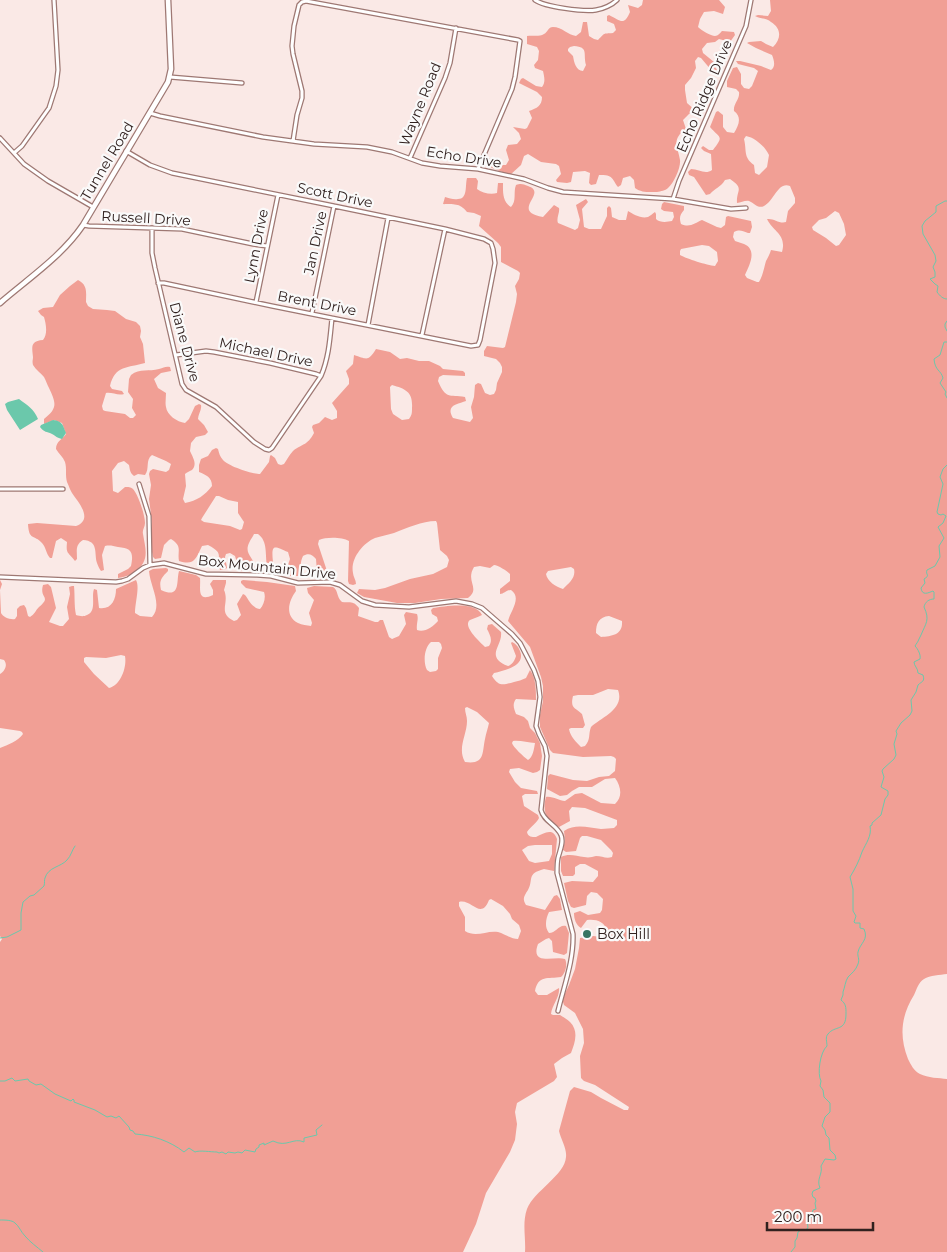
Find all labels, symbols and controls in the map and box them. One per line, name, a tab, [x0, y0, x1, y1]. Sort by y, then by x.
street label: Echo Ridge Drive	[672, 37, 736, 155]
street label: Wayne Road	[395, 60, 445, 148]
street label: Tunnel Road	[76, 118, 138, 204]
street label: Echo Drive	[425, 142, 503, 172]
street label: Scott Drive	[296, 178, 374, 212]
street label: Russell Drive	[101, 207, 191, 229]
street label: Lynn Drive	[240, 207, 272, 285]
street label: Jan Drive	[299, 209, 331, 278]
street label: Brent Drive	[276, 287, 358, 319]
street label: Diane Drive	[166, 300, 204, 384]
street label: Michael Drive	[218, 333, 314, 371]
street label: Box Mountain Drive	[197, 551, 337, 583]
place label: Box Hill	[597, 925, 650, 943]
marker: Box Hill	[581, 928, 593, 940]
scale bar	[767, 1200, 873, 1232]
text: 200 m	[774, 1207, 822, 1226]

